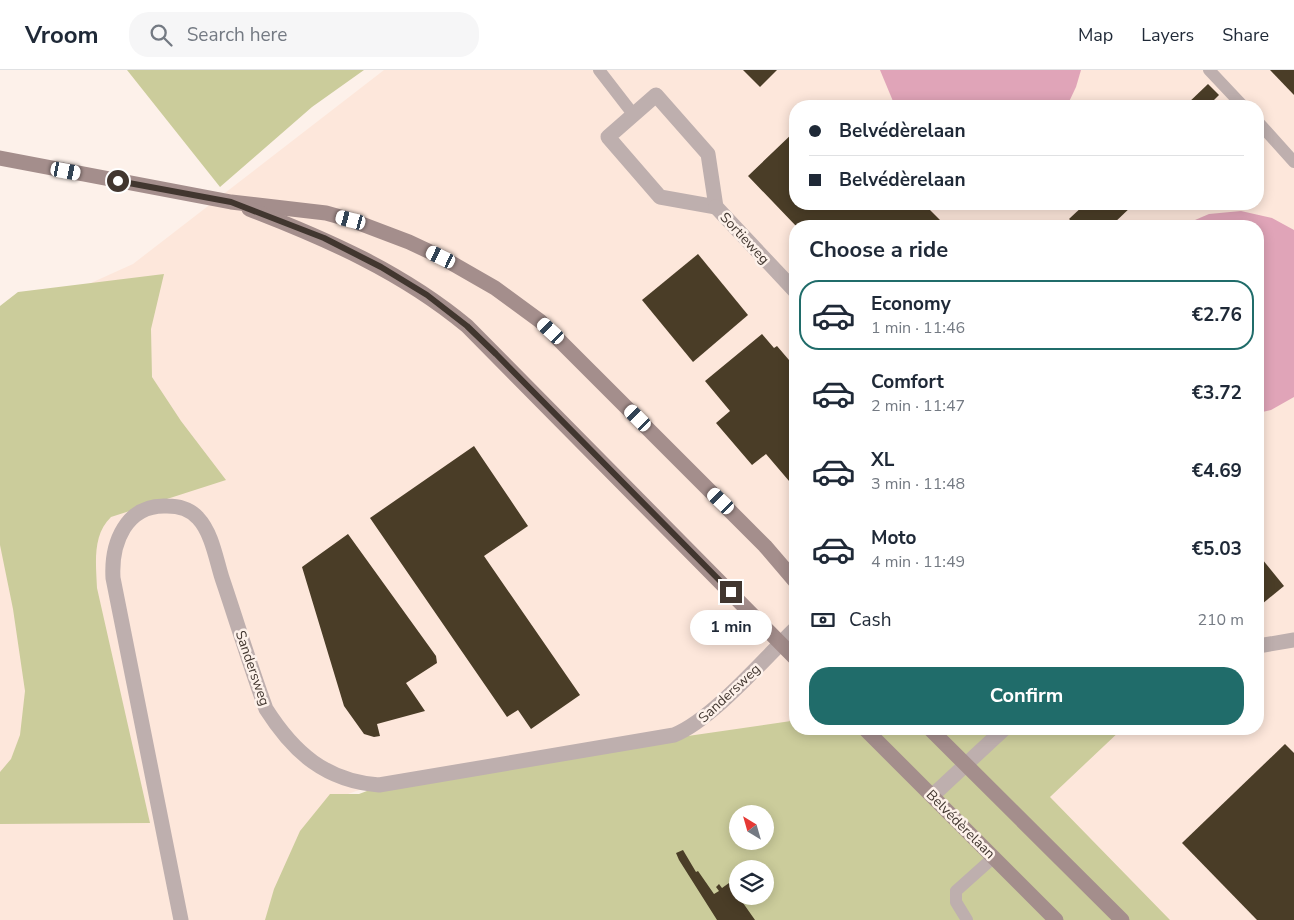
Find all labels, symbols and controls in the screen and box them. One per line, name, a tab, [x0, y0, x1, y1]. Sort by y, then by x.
search box	[129, 12, 479, 57]
text: Vroom	[25, 19, 99, 51]
icon: search	[147, 21, 175, 49]
text: Search here	[187, 22, 287, 48]
text: Map	[1078, 23, 1113, 47]
text: Layers	[1141, 23, 1194, 47]
text: Share	[1222, 23, 1269, 47]
text: Belvédèrelaan	[839, 118, 966, 144]
car	[49, 161, 82, 181]
text: Belvédèrelaan	[839, 167, 966, 193]
route start	[107, 170, 129, 192]
street label: Sortieweg	[716, 208, 774, 268]
car	[334, 209, 367, 231]
text: Choose a ride	[809, 235, 948, 265]
car	[424, 244, 457, 270]
text: Economy	[871, 291, 951, 317]
icon: car	[811, 293, 856, 338]
text: €2.76	[1192, 302, 1242, 328]
car	[534, 315, 567, 347]
text: 1 min · 11:46	[871, 317, 965, 339]
text: Comfort	[871, 369, 944, 395]
icon: car	[811, 371, 856, 416]
text: €3.72	[1192, 380, 1242, 406]
text: 2 min · 11:47	[871, 395, 965, 417]
car	[622, 402, 653, 434]
text: XL	[871, 447, 894, 473]
icon: car	[811, 449, 856, 494]
text: €4.69	[1192, 458, 1242, 484]
text: 3 min · 11:48	[871, 473, 965, 495]
car	[704, 485, 737, 517]
text: Moto	[871, 525, 917, 551]
icon: car	[811, 527, 856, 572]
text: €5.03	[1192, 536, 1242, 562]
text: 4 min · 11:49	[871, 551, 965, 573]
route end	[720, 581, 742, 603]
icon: cash	[809, 606, 837, 634]
text: Cash	[849, 607, 891, 633]
text: 210 m	[1197, 609, 1244, 631]
callout: 1 min	[690, 610, 772, 644]
text: 1 min	[710, 616, 752, 638]
street label: Sandersweg	[231, 628, 274, 708]
street label: Sandersweg	[694, 660, 765, 727]
button: Confirm	[809, 667, 1244, 725]
street label: Belvédèrelaan	[922, 786, 999, 863]
north arrow	[729, 805, 774, 850]
map controls	[729, 805, 774, 905]
button: layers	[729, 860, 774, 905]

